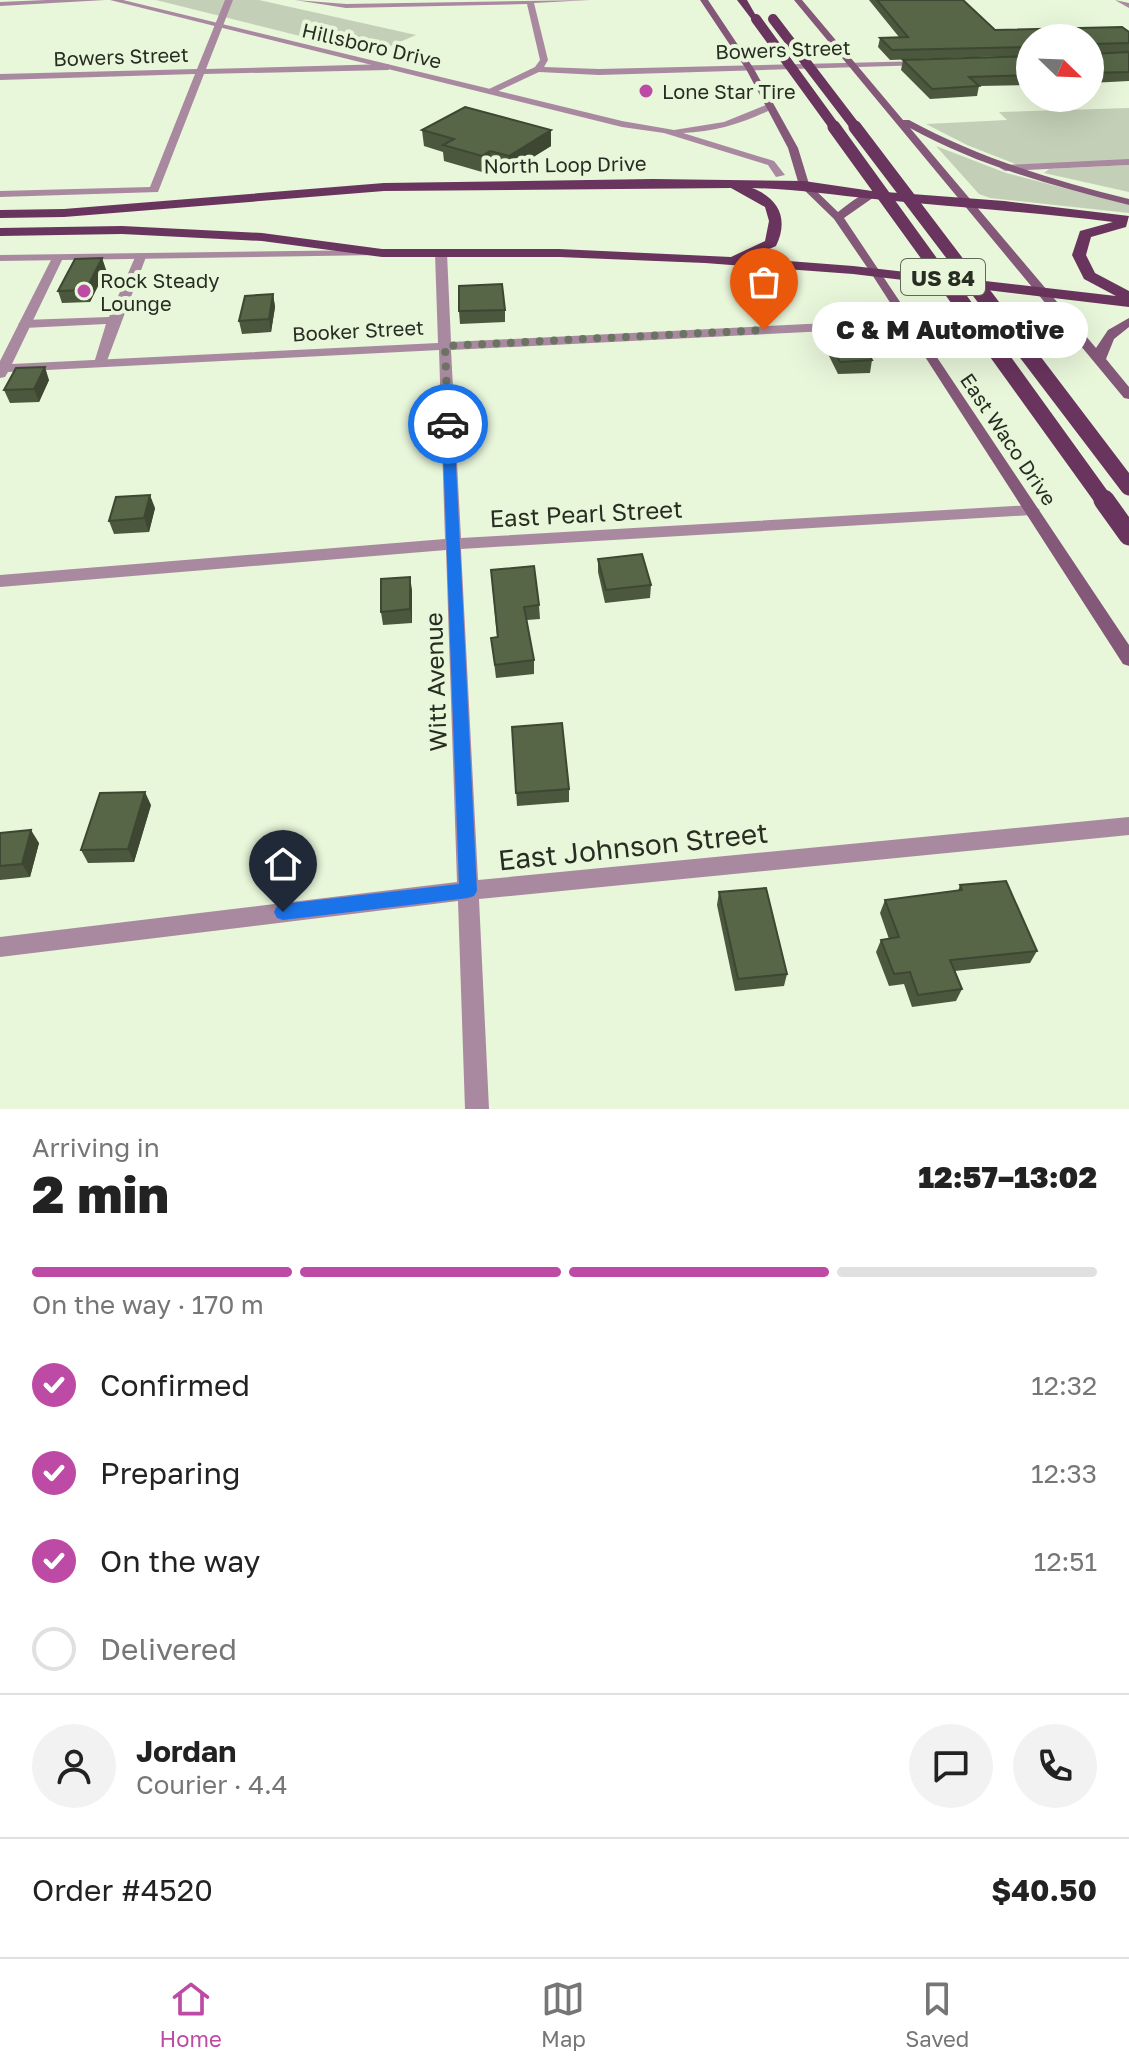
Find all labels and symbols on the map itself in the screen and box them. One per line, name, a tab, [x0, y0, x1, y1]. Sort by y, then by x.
street label: Hillsboro Drive	[300, 17, 444, 73]
north arrow	[1016, 24, 1104, 112]
street label: Bowers Street	[715, 35, 851, 63]
street label: Bowers Street	[53, 42, 189, 70]
place label: Lone Star Tire	[662, 79, 796, 103]
marker: Lone Star Tire	[637, 82, 655, 100]
street label: North Loop Drive	[483, 151, 647, 177]
pin	[730, 248, 798, 330]
road number: US 84	[901, 259, 985, 295]
place label: Rock Steady Lounge	[100, 268, 219, 315]
marker: Rock Steady Lounge	[75, 282, 93, 300]
callout: C & M Automotive	[812, 302, 1088, 358]
street label: Booker Street	[292, 315, 424, 345]
street label: East Waco Drive	[956, 368, 1062, 510]
courier	[408, 384, 488, 464]
street label: East Pearl Street	[489, 493, 683, 533]
street label: Witt Avenue	[418, 612, 452, 752]
street label: East Johnson Street	[496, 815, 770, 877]
pin	[249, 830, 317, 912]

